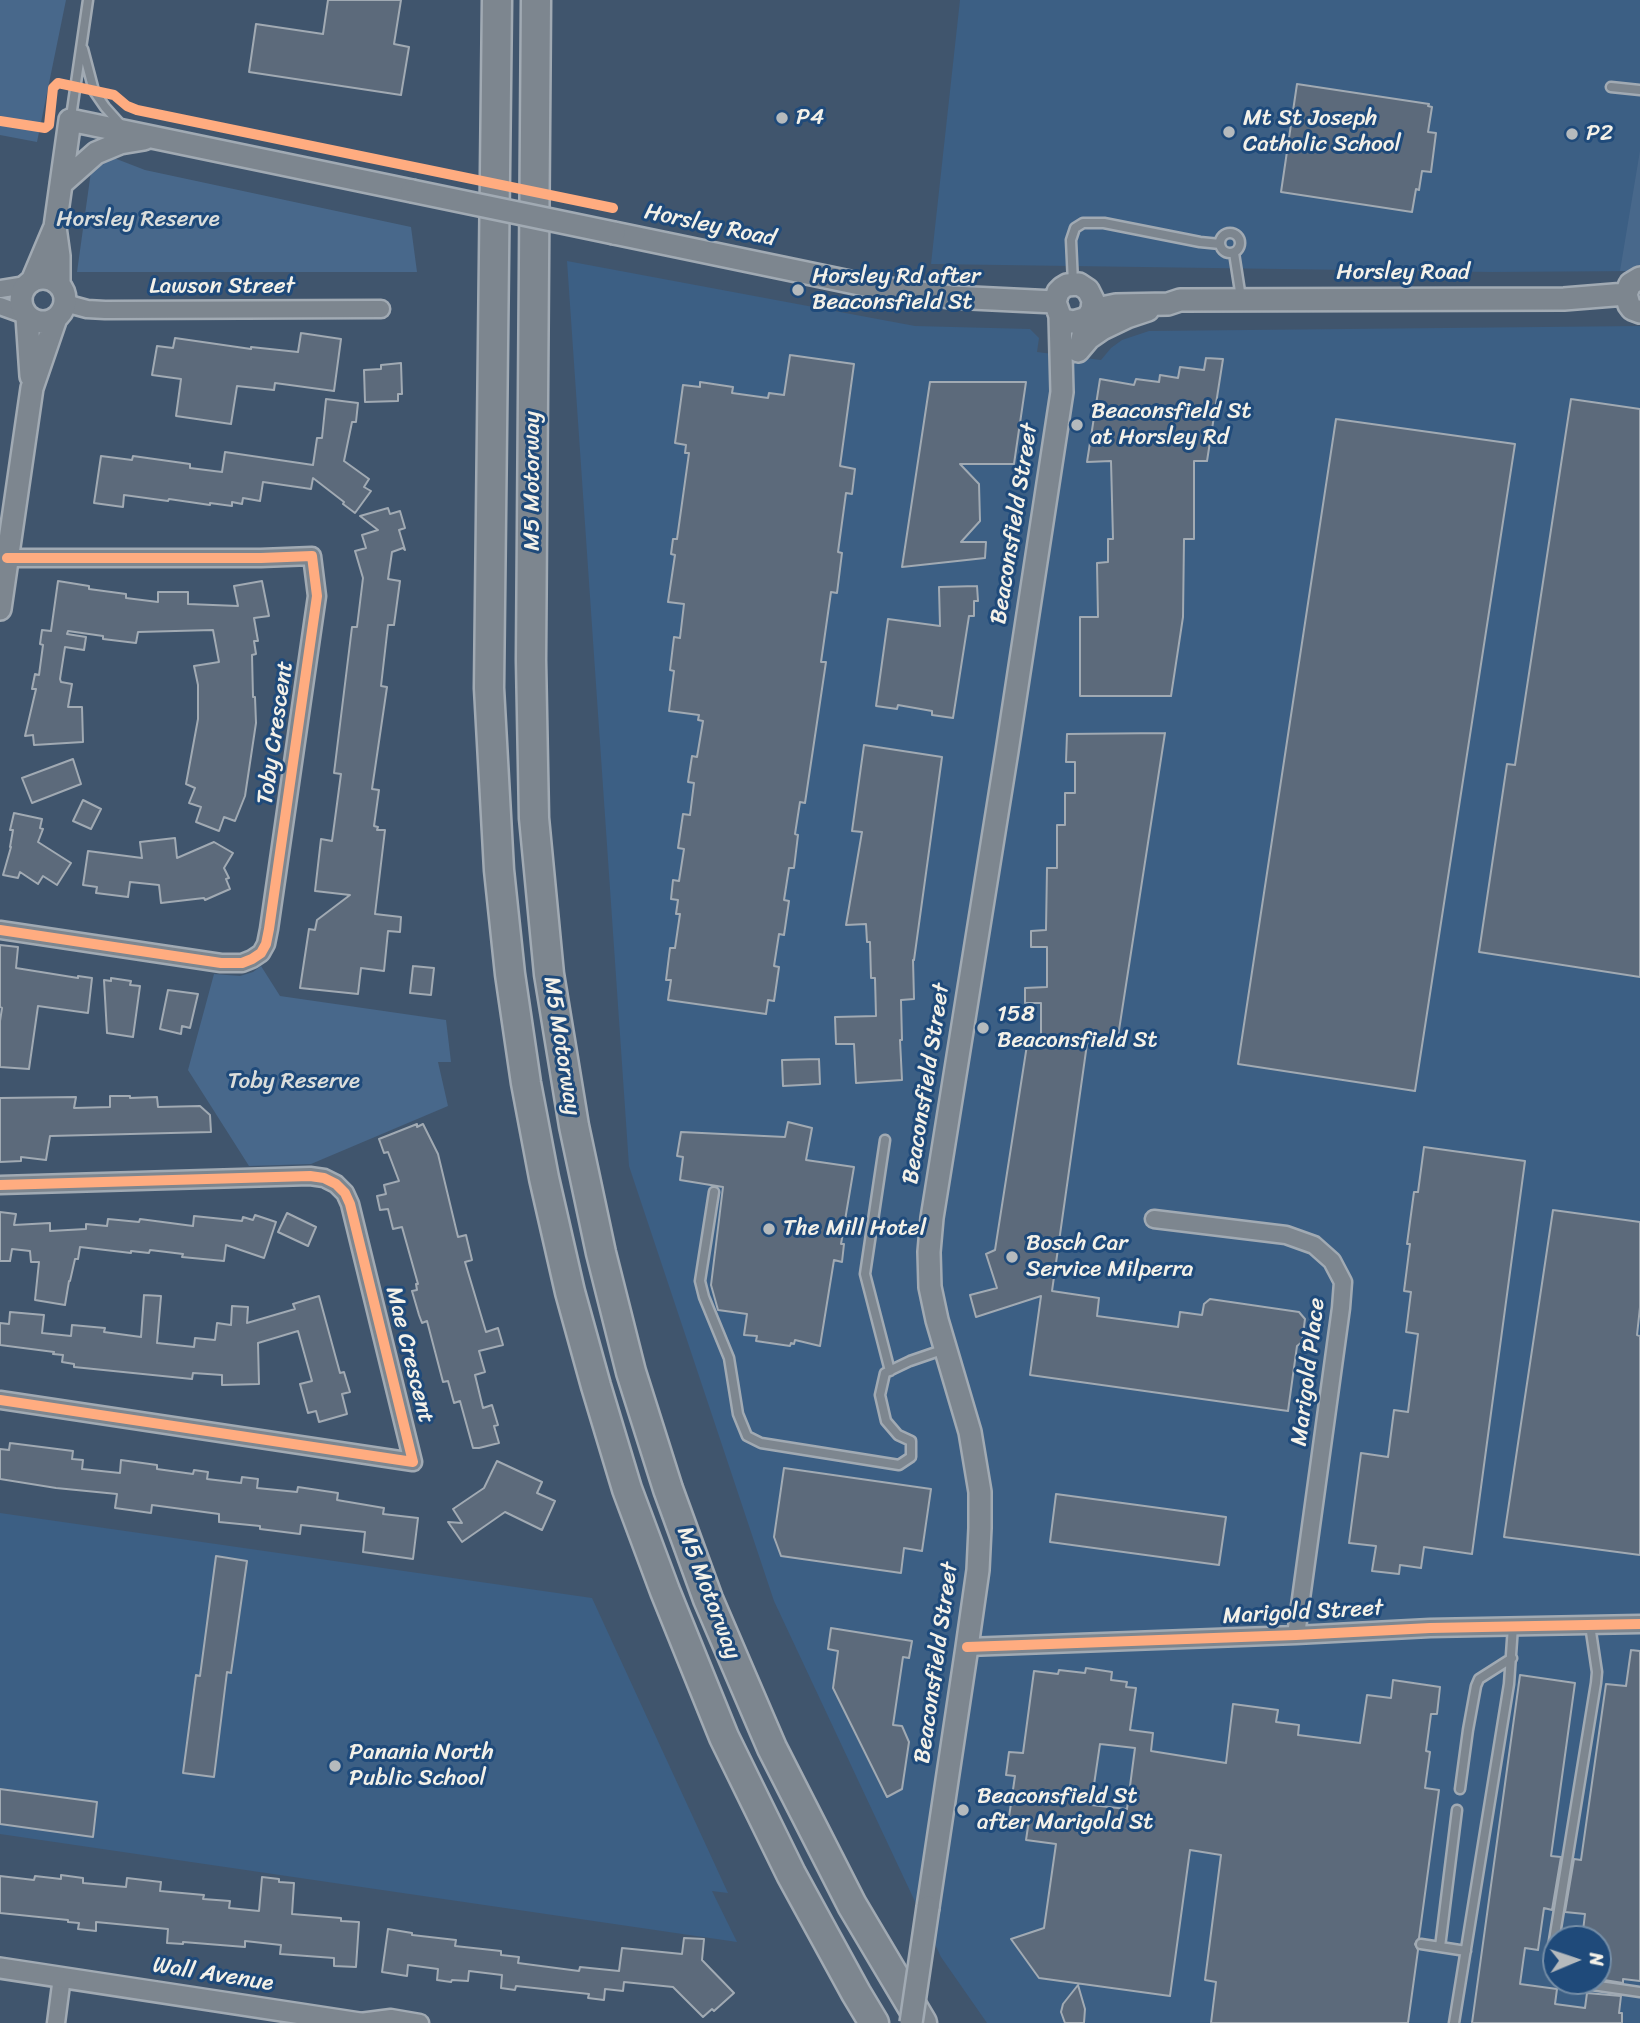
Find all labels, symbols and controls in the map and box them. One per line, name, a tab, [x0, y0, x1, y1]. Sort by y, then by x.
place label: P4	[796, 104, 824, 132]
place label: Mt St Joseph Catholic School	[1243, 105, 1401, 159]
marker: P4	[774, 110, 790, 126]
place label: P2	[1586, 120, 1613, 148]
marker: Mt St Joseph Catholic School	[1221, 124, 1237, 140]
marker: P2	[1564, 126, 1580, 142]
street label: Horsley Road	[642, 199, 778, 253]
park label: Horsley Reserve	[56, 206, 220, 234]
street label: Horsley Road	[1336, 259, 1470, 287]
place label: Horsley Rd after Beaconsfield St	[812, 263, 981, 317]
street label: Lawson Street	[149, 273, 295, 301]
marker: Horsley Rd after Beaconsfield St	[790, 282, 806, 298]
place label: Beaconsfield St at Horsley Rd	[1091, 398, 1252, 452]
street label: M5 Motorway	[519, 411, 547, 551]
marker: Beaconsfield St at Horsley Rd	[1069, 417, 1085, 433]
street label: Beaconsfield Street	[985, 422, 1045, 626]
street label: Toby Crescent	[252, 659, 300, 807]
street label: M5 Motorway	[536, 975, 586, 1117]
street label: Beaconsfield Street	[897, 982, 957, 1186]
place label: 158 Beaconsfield St	[997, 1001, 1158, 1055]
marker: 158 Beaconsfield St	[975, 1020, 991, 1036]
park label: Toby Reserve	[228, 1068, 360, 1096]
place label: The Mill Hotel	[783, 1215, 926, 1243]
marker: The Mill Hotel	[761, 1221, 777, 1237]
place label: Bosch Car Service Milperra	[1026, 1230, 1193, 1284]
marker: Bosch Car Service Milperra	[1004, 1249, 1020, 1265]
street label: Mae Crescent	[379, 1284, 439, 1426]
street label: Marigold Place	[1286, 1296, 1332, 1448]
street label: M5 Motorway	[670, 1523, 746, 1663]
street label: Beaconsfield Street	[909, 1561, 965, 1765]
street label: Marigold Street	[1222, 1595, 1384, 1631]
place label: Panania North Public School	[349, 1739, 494, 1793]
marker: Panania North Public School	[327, 1758, 343, 1774]
place label: Beaconsfield St after Marigold St	[977, 1783, 1153, 1837]
marker: Beaconsfield St after Marigold St	[955, 1802, 971, 1818]
north arrow	[1542, 1925, 1612, 1995]
street label: Wall Avenue	[151, 1952, 275, 1998]
text: N	[1580, 1952, 1613, 1966]

